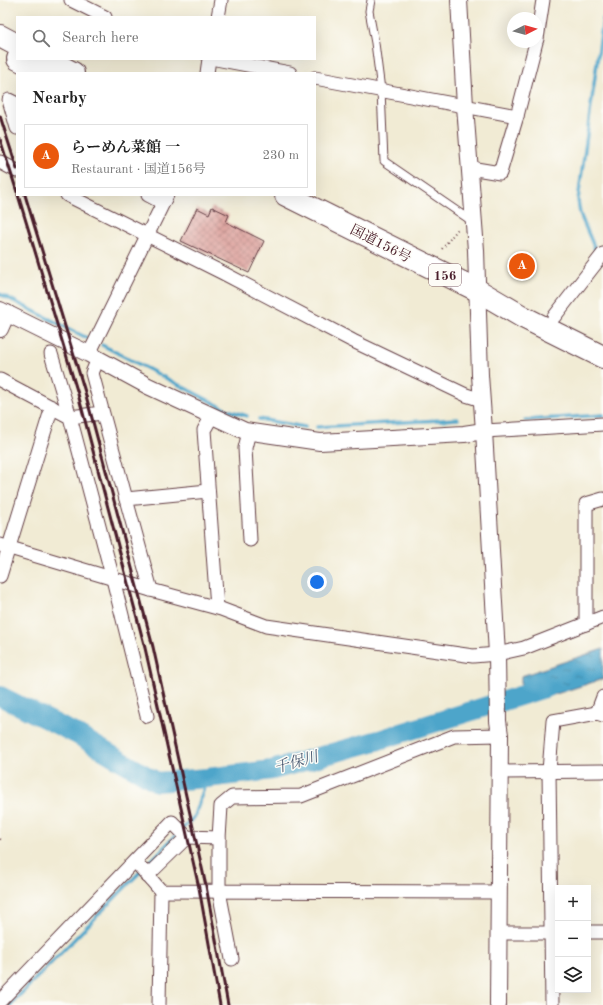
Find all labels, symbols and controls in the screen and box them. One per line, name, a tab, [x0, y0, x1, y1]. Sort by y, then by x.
north arrow	[507, 12, 543, 48]
search box	[16, 16, 316, 60]
icon: search	[30, 27, 52, 49]
text: Search here	[62, 31, 139, 46]
text: Nearby	[32, 90, 87, 107]
text: らーめん菜館 一	[71, 141, 180, 156]
text: A	[41, 149, 51, 162]
text: 230 m	[262, 149, 299, 162]
text: Restaurant · 国道156号	[71, 163, 206, 176]
street label: 国道156号	[348, 222, 414, 265]
pin: A	[509, 251, 535, 281]
road number: 156	[429, 264, 461, 286]
your location	[307, 572, 327, 592]
water label: 千保川	[272, 748, 322, 777]
map controls	[555, 885, 591, 993]
button: +	[555, 885, 591, 921]
button: −	[555, 921, 591, 957]
button: layers	[555, 957, 591, 993]

